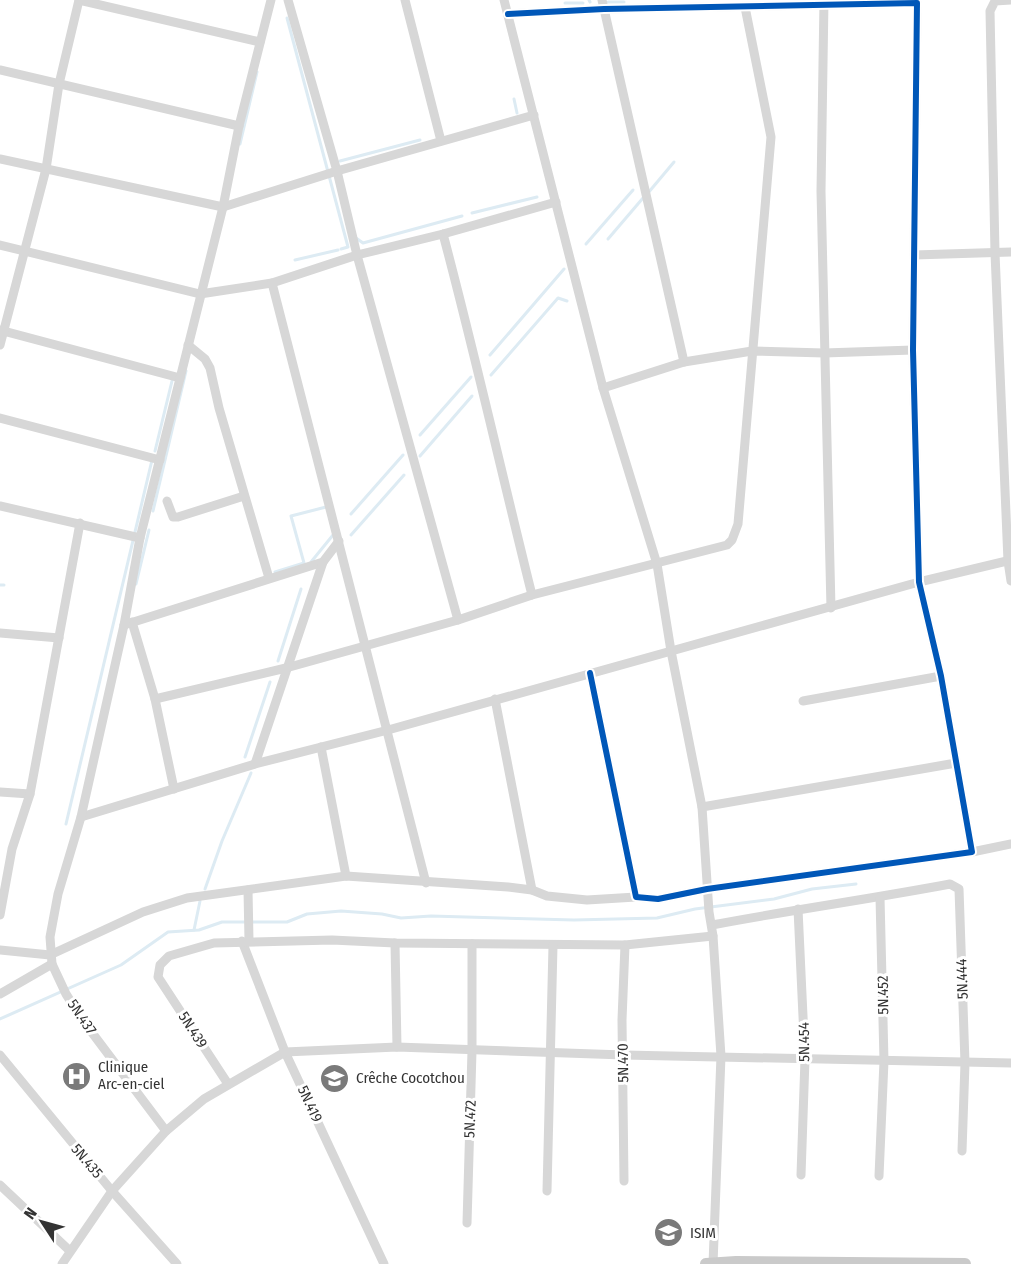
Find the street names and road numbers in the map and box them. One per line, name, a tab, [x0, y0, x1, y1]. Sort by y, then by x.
street label: 5N.444	[952, 958, 972, 1000]
street label: 5N.452	[874, 975, 892, 1015]
street label: 5N.437	[64, 996, 100, 1038]
street label: 5N.439	[175, 1008, 211, 1052]
street label: 5N.454	[795, 1022, 813, 1062]
street label: 5N.470	[614, 1043, 632, 1083]
street label: 5N.419	[294, 1083, 326, 1125]
street label: 5N.472	[460, 1099, 480, 1138]
street label: 5N.435	[67, 1140, 107, 1182]

